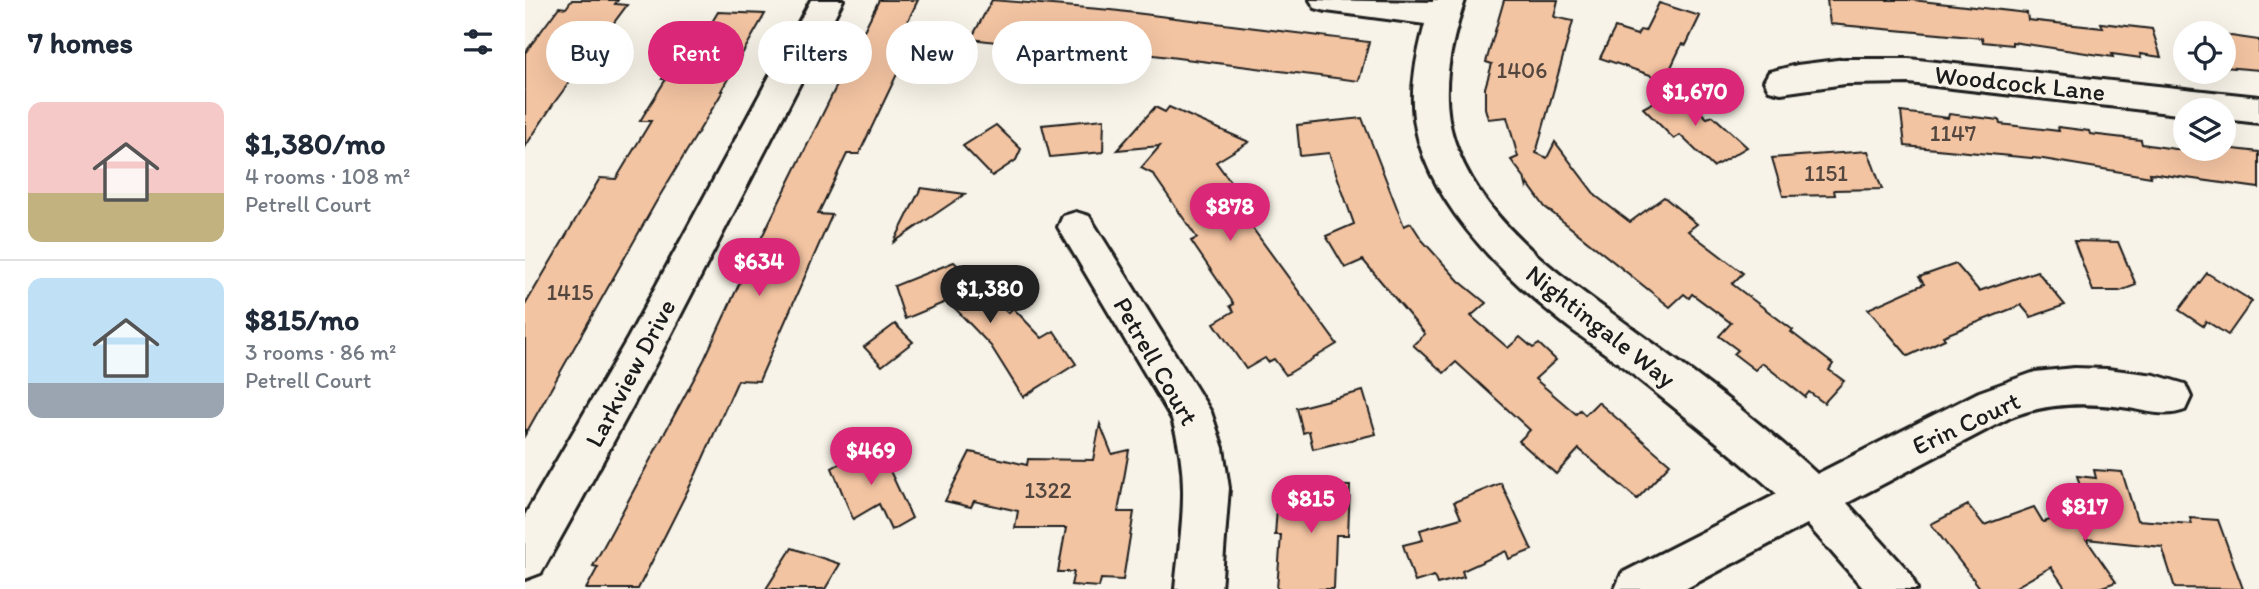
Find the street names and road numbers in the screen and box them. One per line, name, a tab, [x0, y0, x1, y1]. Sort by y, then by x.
street label: Woodcock Lane	[1933, 58, 2107, 108]
street label: Nightingale Way	[1520, 258, 1682, 394]
street label: Petrell Court	[1106, 291, 1206, 431]
street label: Larkview Drive	[578, 293, 682, 453]
street label: Erin Court	[1907, 384, 2025, 462]

